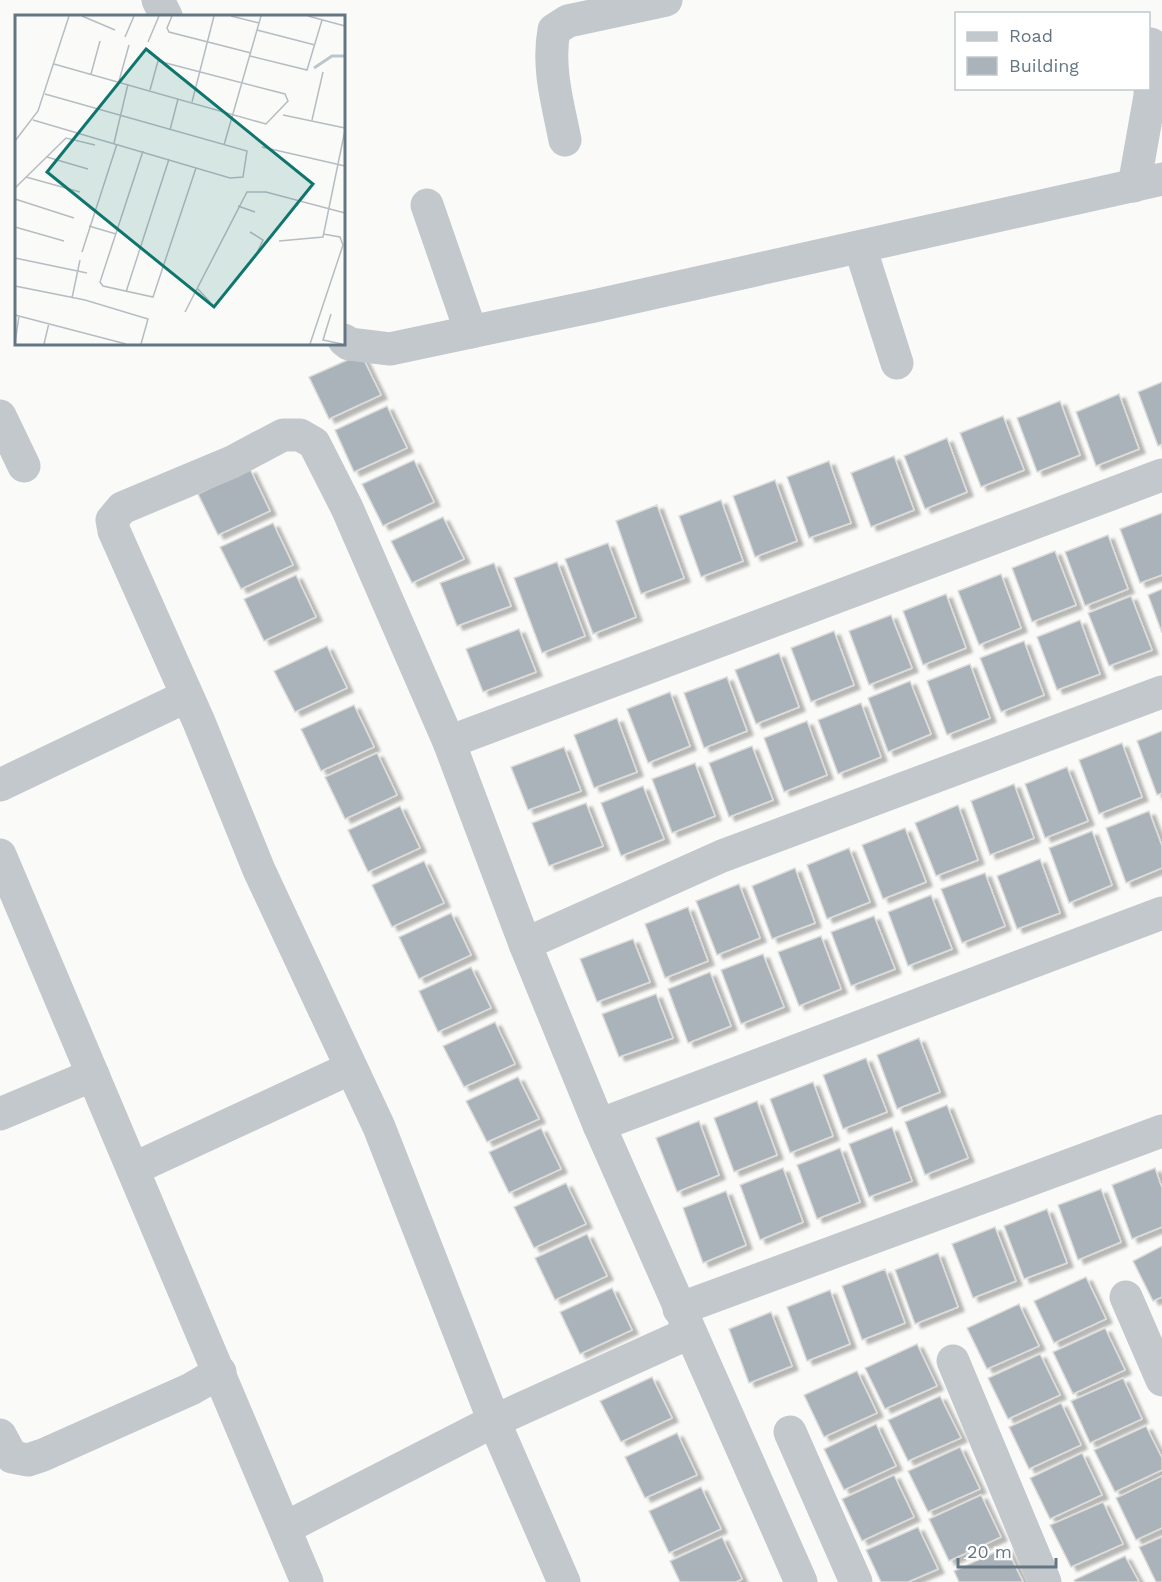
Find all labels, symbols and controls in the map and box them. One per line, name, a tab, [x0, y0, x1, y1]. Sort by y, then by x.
legend	[955, 12, 1150, 90]
inset map	[15, 15, 345, 345]
text: Road	[1009, 25, 1053, 46]
text: Building	[1009, 55, 1079, 76]
scale bar	[958, 1531, 1056, 1569]
text: 20 m	[967, 1541, 1012, 1562]

